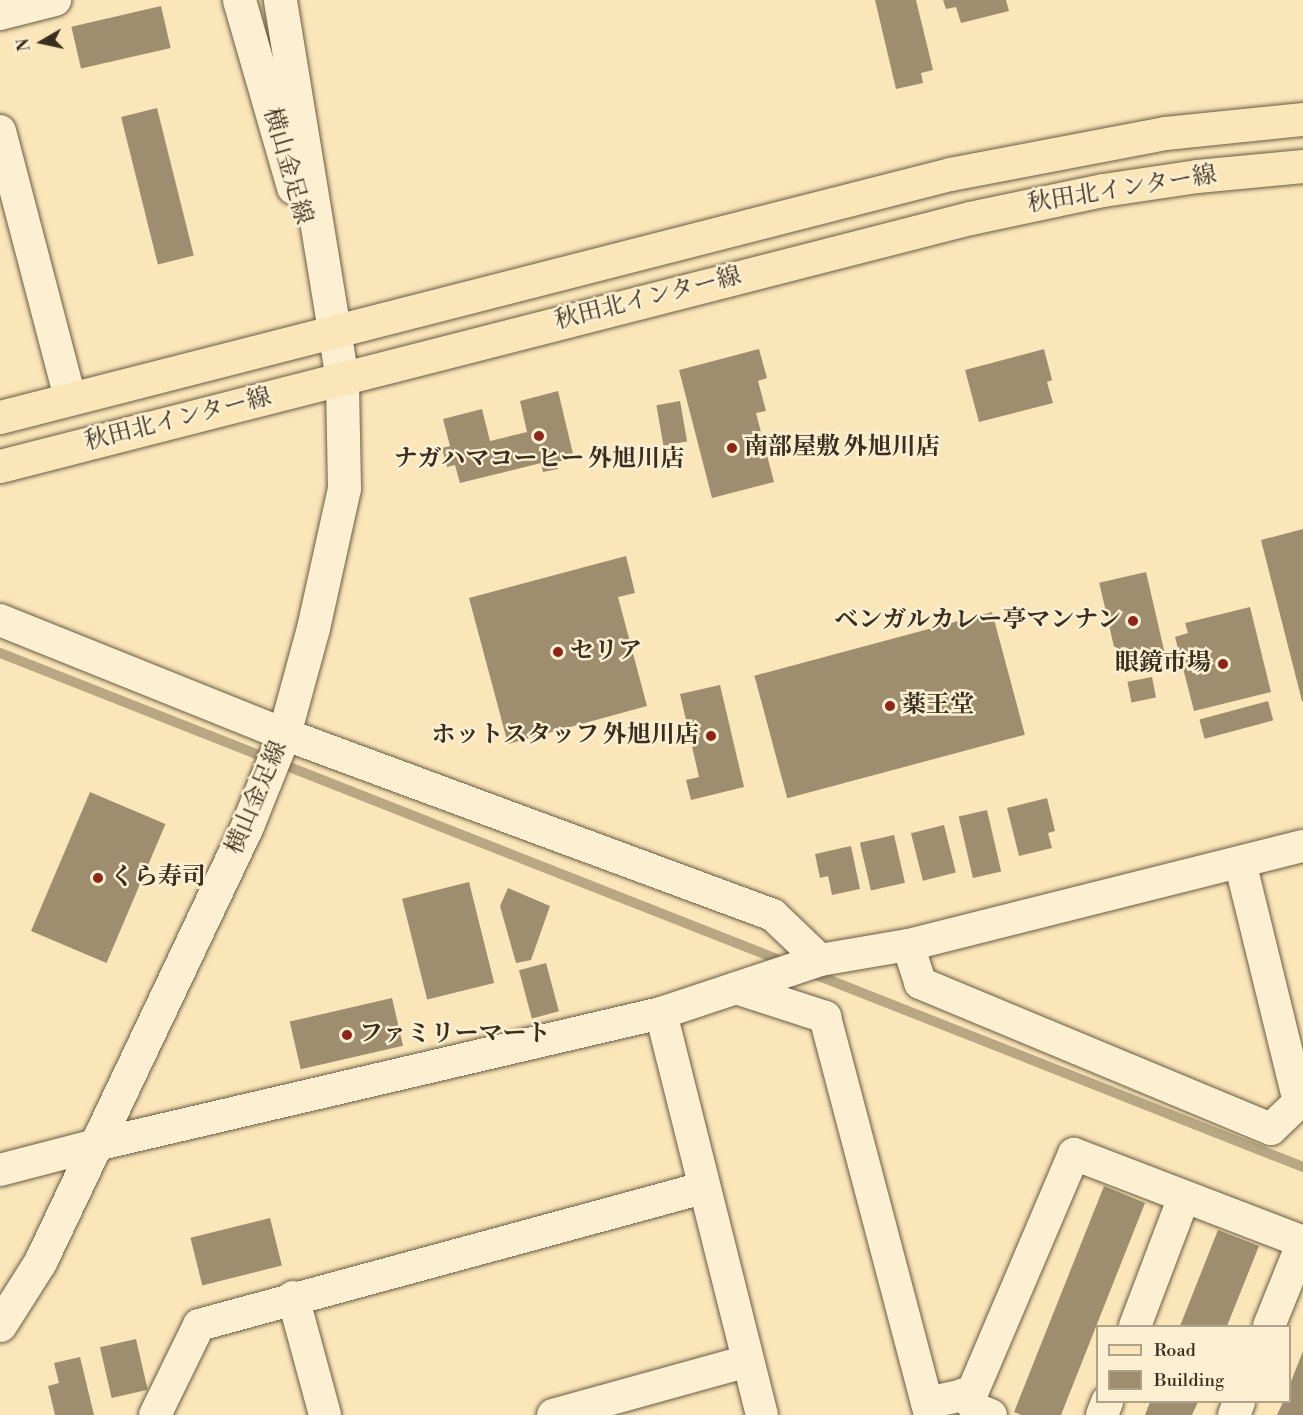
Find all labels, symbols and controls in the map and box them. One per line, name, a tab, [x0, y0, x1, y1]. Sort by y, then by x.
north arrow	[12, 12, 72, 72]
text: N	[13, 37, 35, 53]
street label: 横山金足線	[257, 104, 317, 228]
street label: 秋田北インター線	[1025, 161, 1219, 219]
street label: 秋田北インター線	[551, 262, 745, 336]
street label: 秋田北インター線	[81, 383, 275, 457]
marker: ナガハマコーヒー 外旭川店	[532, 429, 546, 443]
place label: 南部屋敷 外旭川店	[744, 434, 940, 462]
marker: 南部屋敷 外旭川店	[725, 441, 739, 455]
place label: ナガハマコーヒー 外旭川店	[394, 446, 684, 474]
place label: ベンガルカレー亭マンナン	[833, 607, 1121, 635]
marker: ベンガルカレー亭マンナン	[1126, 614, 1140, 628]
place label: セリア	[570, 638, 642, 666]
marker: セリア	[551, 645, 565, 659]
place label: 眼鏡市場	[1115, 650, 1211, 678]
marker: 眼鏡市場	[1216, 657, 1230, 671]
place label: 薬王堂	[902, 692, 974, 720]
marker: 薬王堂	[883, 699, 897, 713]
place label: ホットスタッフ 外旭川店	[431, 722, 699, 750]
marker: ホットスタッフ 外旭川店	[704, 729, 718, 743]
street label: 横山金足線	[220, 737, 294, 859]
place label: くら寿司	[110, 864, 206, 892]
marker: くら寿司	[91, 871, 105, 885]
place label: ファミリーマート	[359, 1021, 551, 1049]
marker: ファミリーマート	[340, 1028, 354, 1042]
legend	[1096, 1325, 1291, 1403]
text: Road	[1154, 1339, 1196, 1362]
text: Building	[1154, 1369, 1224, 1392]

